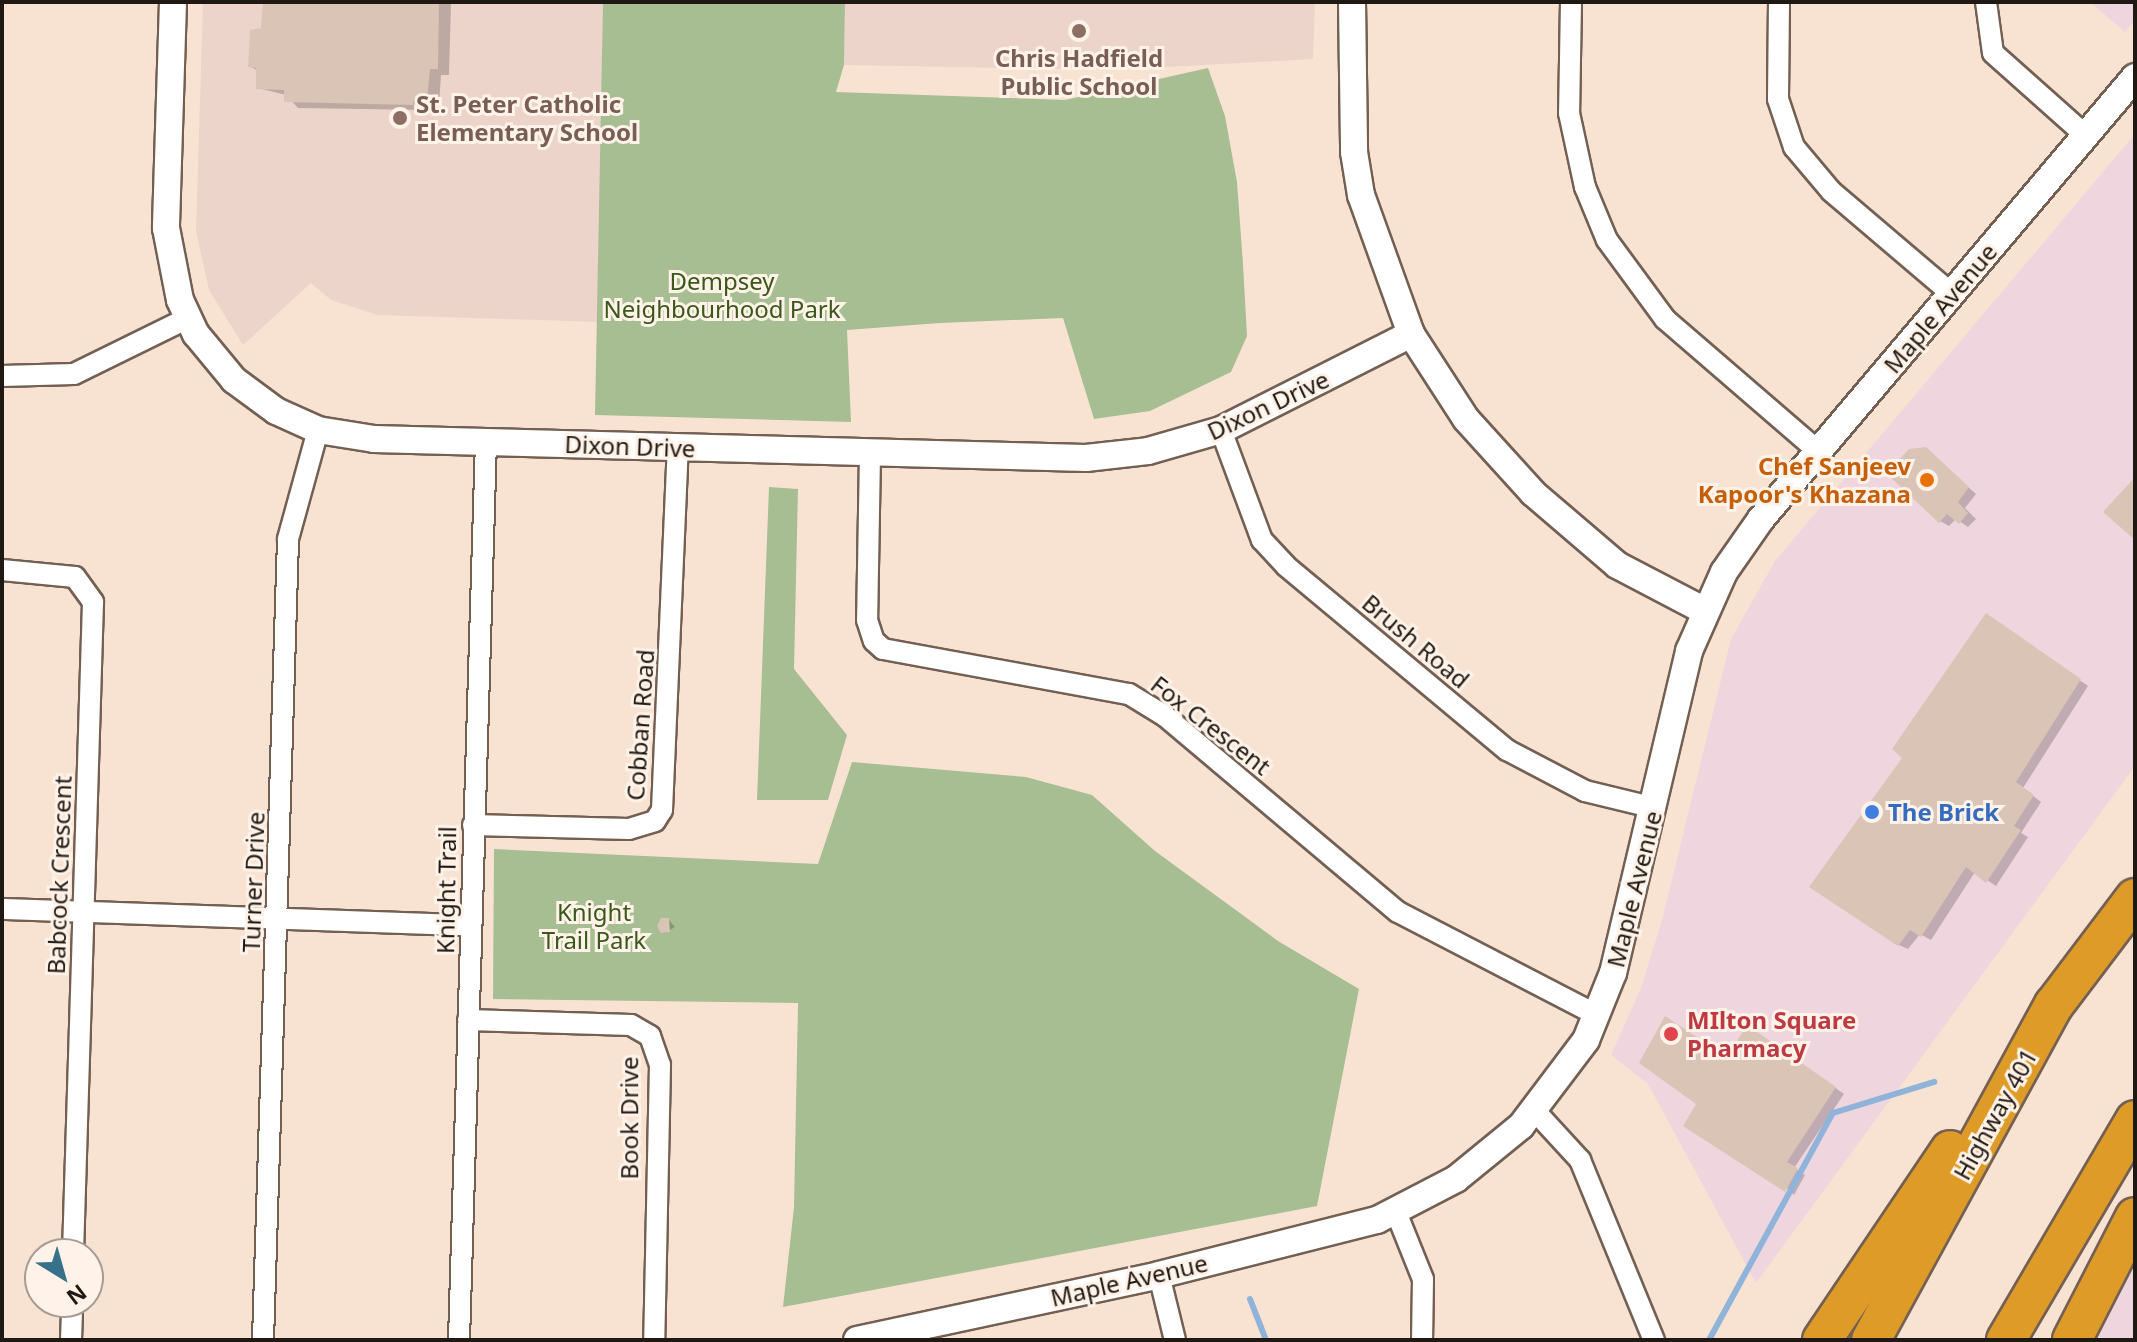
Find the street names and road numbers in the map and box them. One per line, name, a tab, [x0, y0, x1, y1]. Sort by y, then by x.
street label: Maple Avenue	[1877, 237, 2003, 379]
street label: Dixon Drive	[1203, 364, 1333, 446]
street label: Dixon Drive	[564, 429, 696, 463]
street label: Brush Road	[1357, 588, 1475, 694]
street label: Cobban Road	[620, 648, 660, 802]
street label: Fox Crescent	[1146, 669, 1276, 781]
street label: Babcock Crescent	[41, 775, 77, 975]
street label: Maple Avenue	[1601, 808, 1667, 970]
street label: Turner Drive	[236, 811, 270, 953]
street label: Knight Trail	[430, 826, 462, 954]
street label: Highway 401	[1947, 1043, 2043, 1185]
street label: Book Drive	[615, 1056, 643, 1180]
street label: Maple Avenue	[1048, 1248, 1210, 1312]

